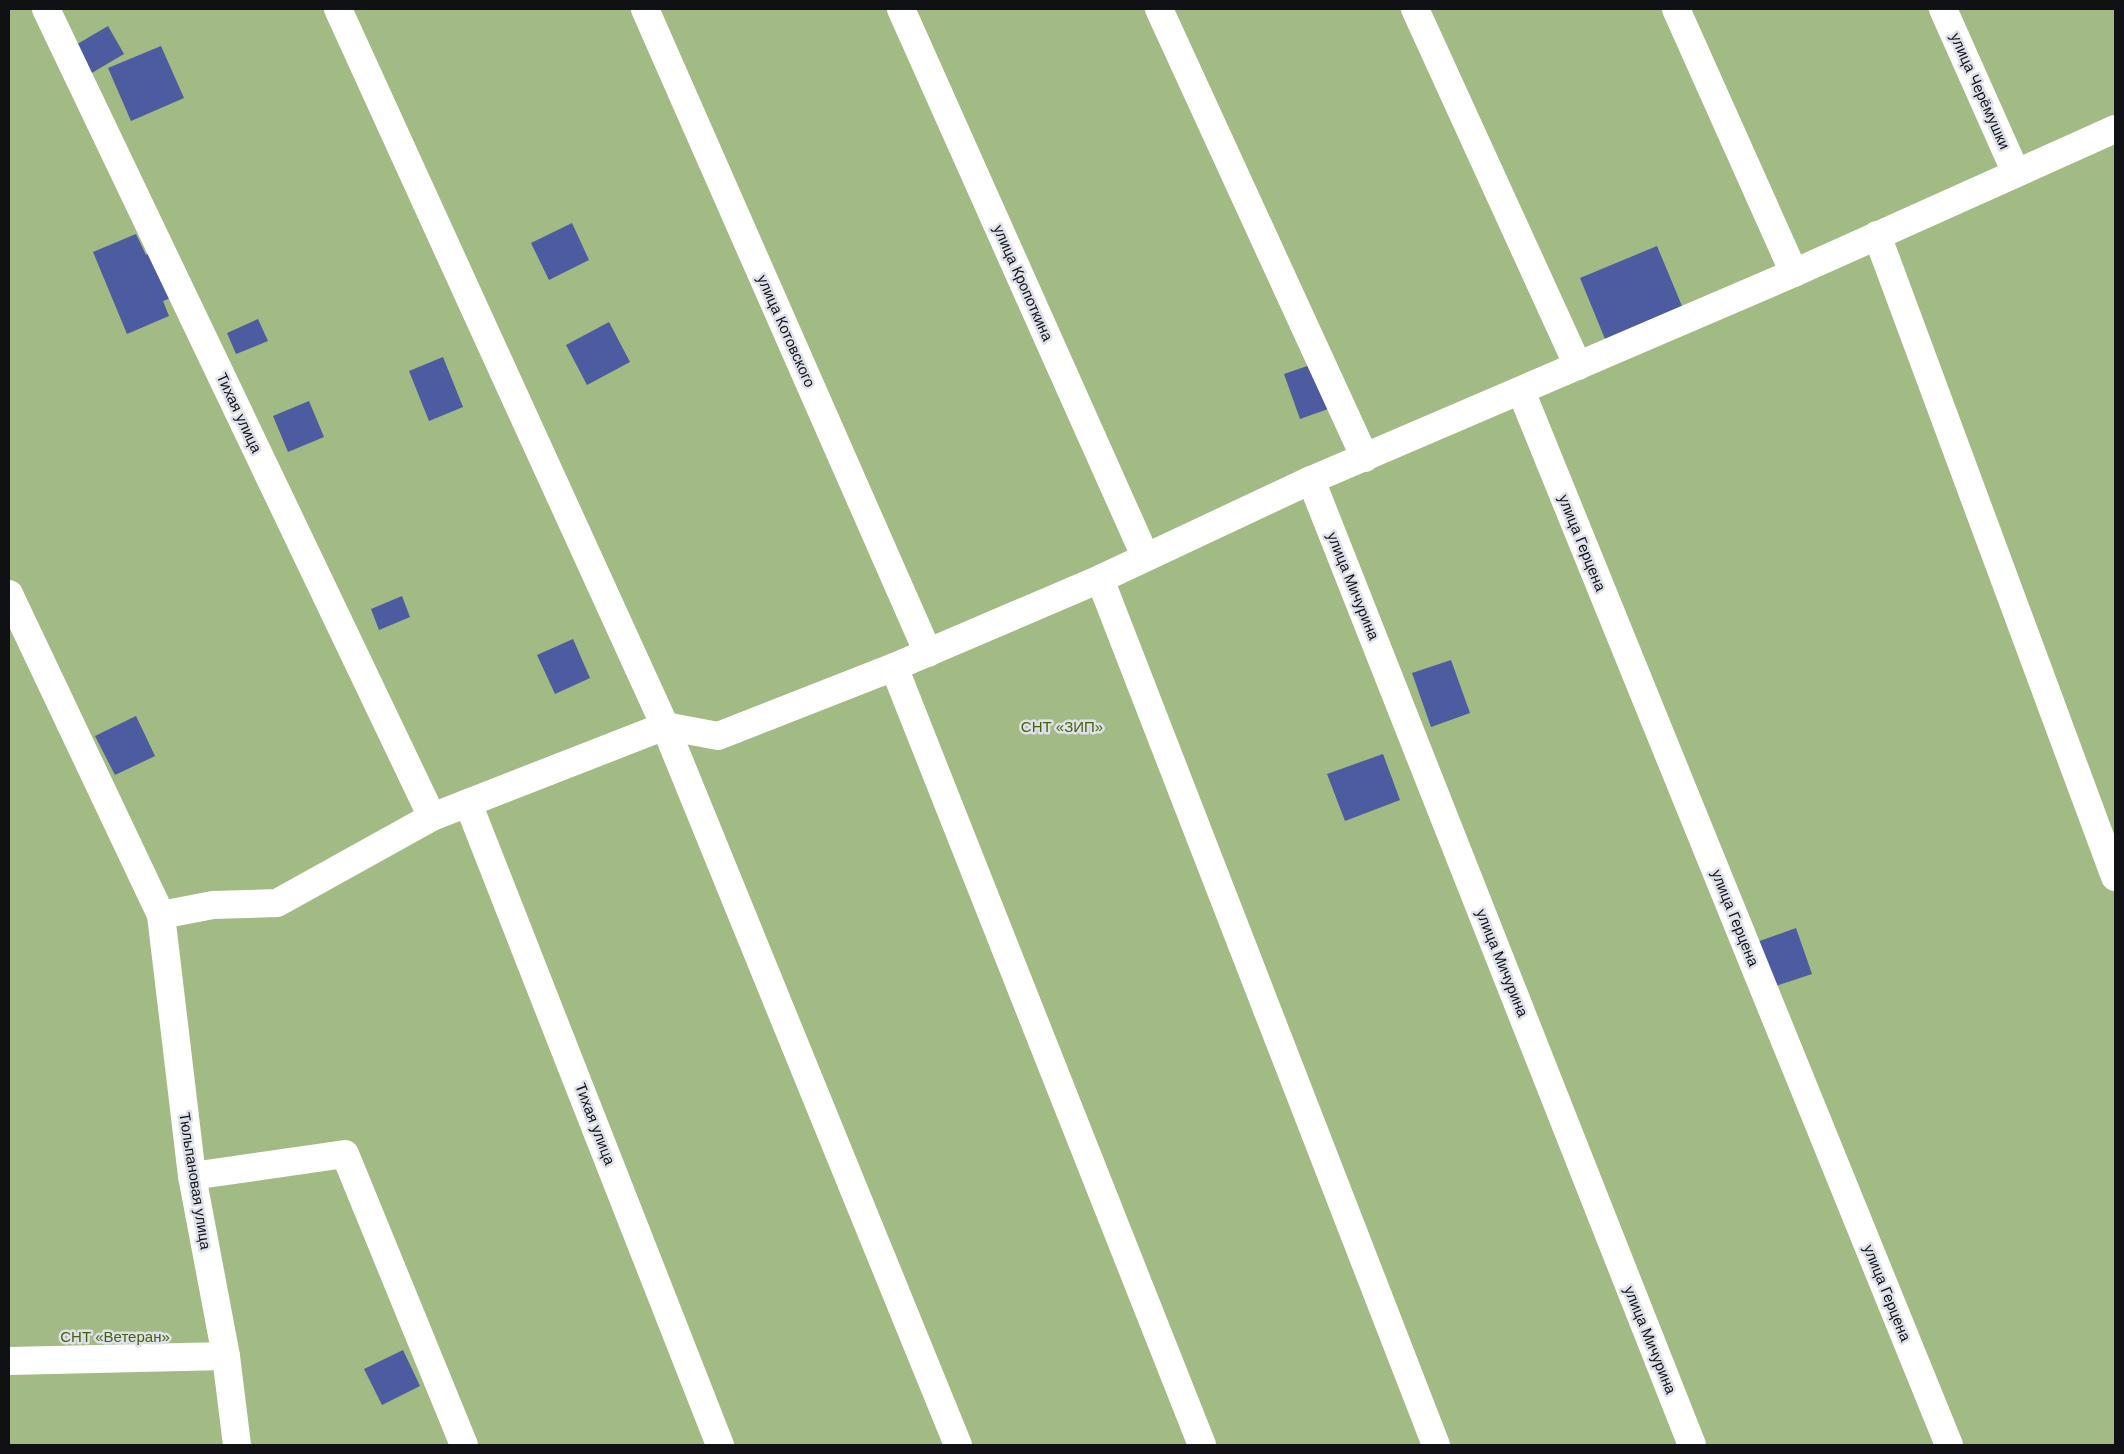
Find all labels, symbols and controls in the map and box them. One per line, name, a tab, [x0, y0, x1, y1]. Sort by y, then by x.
street label: улица Черёмушки	[1947, 30, 2014, 152]
street label: улица Кропоткина	[990, 222, 1057, 344]
street label: улица Котовского	[754, 272, 819, 390]
street label: Тихая улица	[214, 370, 266, 456]
street label: улица Герцена	[1555, 492, 1610, 594]
street label: улица Мичурина	[1324, 529, 1383, 643]
park label: СНТ «ЗИП»	[1021, 718, 1103, 735]
street label: улица Герцена	[1708, 867, 1763, 969]
street label: улица Мичурина	[1473, 906, 1532, 1020]
street label: Тихая улица	[572, 1081, 619, 1168]
street label: Тюльпановая улица	[176, 1111, 215, 1251]
street label: улица Герцена	[1860, 1242, 1915, 1344]
street label: улица Мичурина	[1621, 1283, 1680, 1397]
park label: СНТ «Ветеран»	[60, 1328, 170, 1345]

